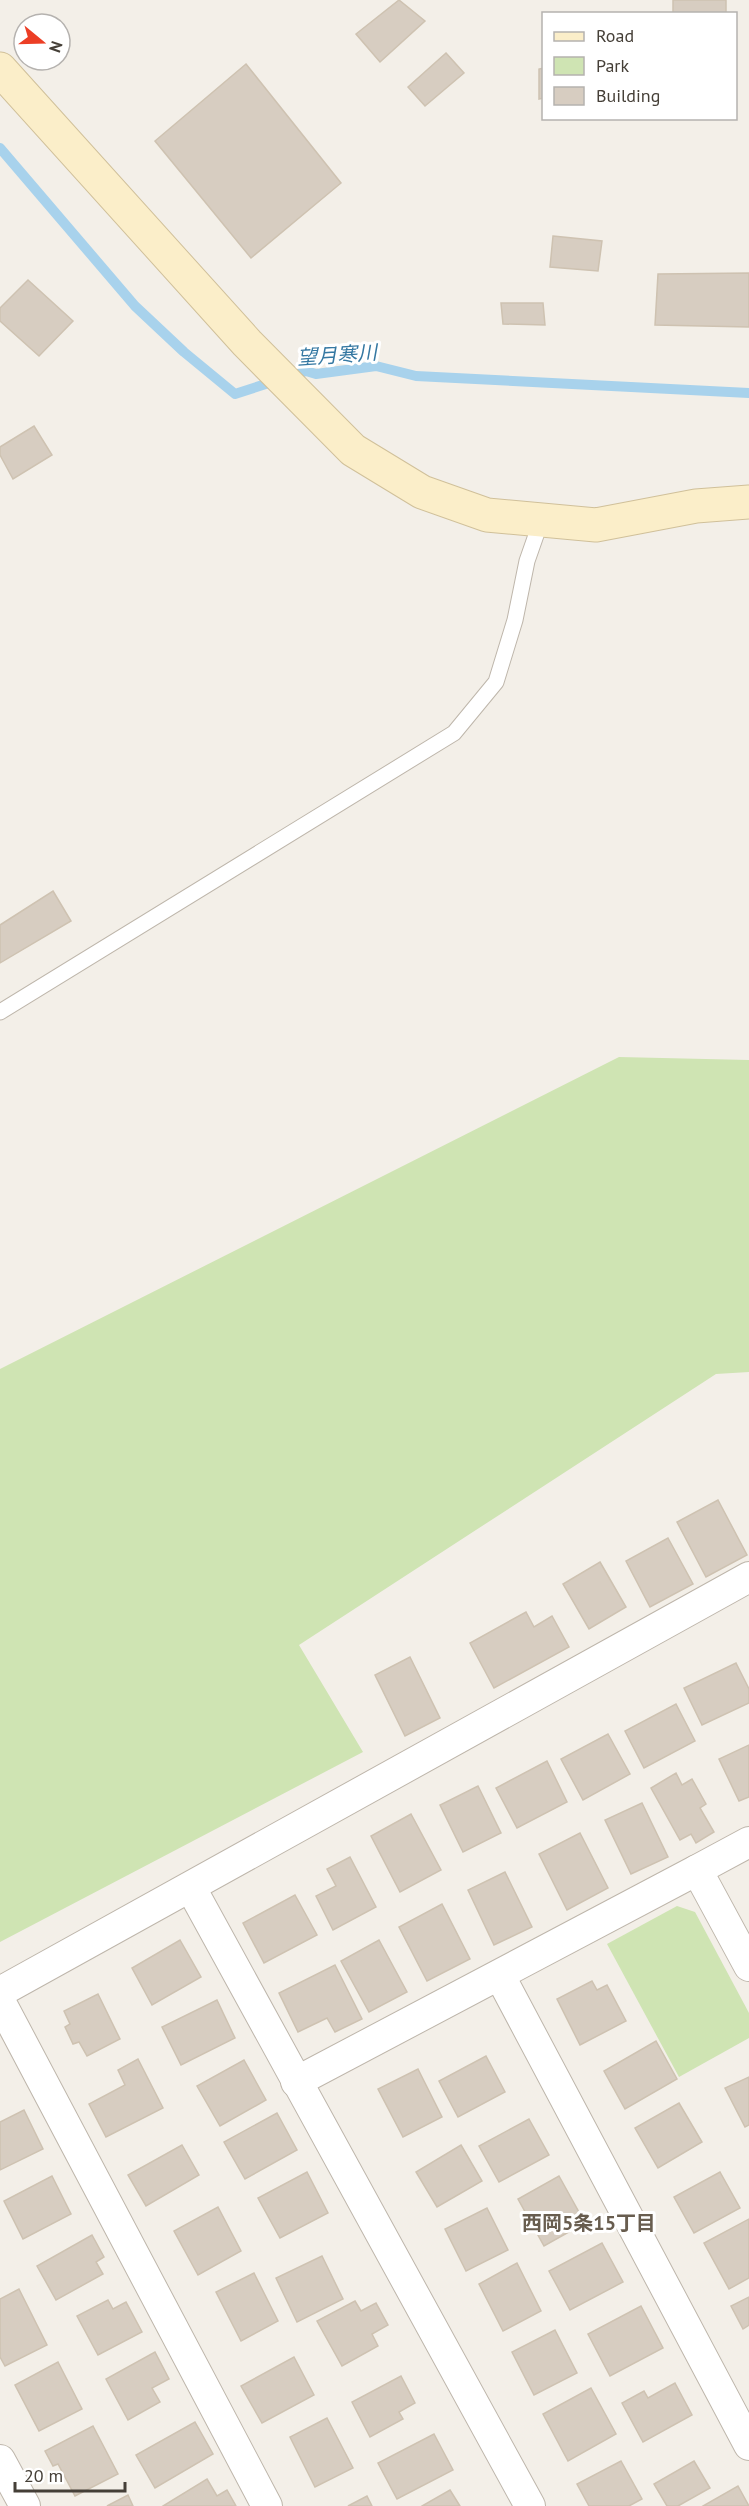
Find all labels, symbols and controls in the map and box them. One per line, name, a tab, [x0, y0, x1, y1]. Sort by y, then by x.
north arrow	[12, 12, 72, 72]
legend	[542, 12, 737, 120]
text: Road	[596, 24, 634, 47]
text: N	[45, 39, 67, 55]
text: Park	[596, 54, 629, 77]
text: Building	[596, 84, 660, 107]
water label: 望月寒川	[296, 339, 380, 371]
district label: 西岡5条15丁目	[522, 2210, 656, 2236]
scale bar	[15, 2455, 124, 2493]
text: 20 m	[24, 2464, 63, 2487]

